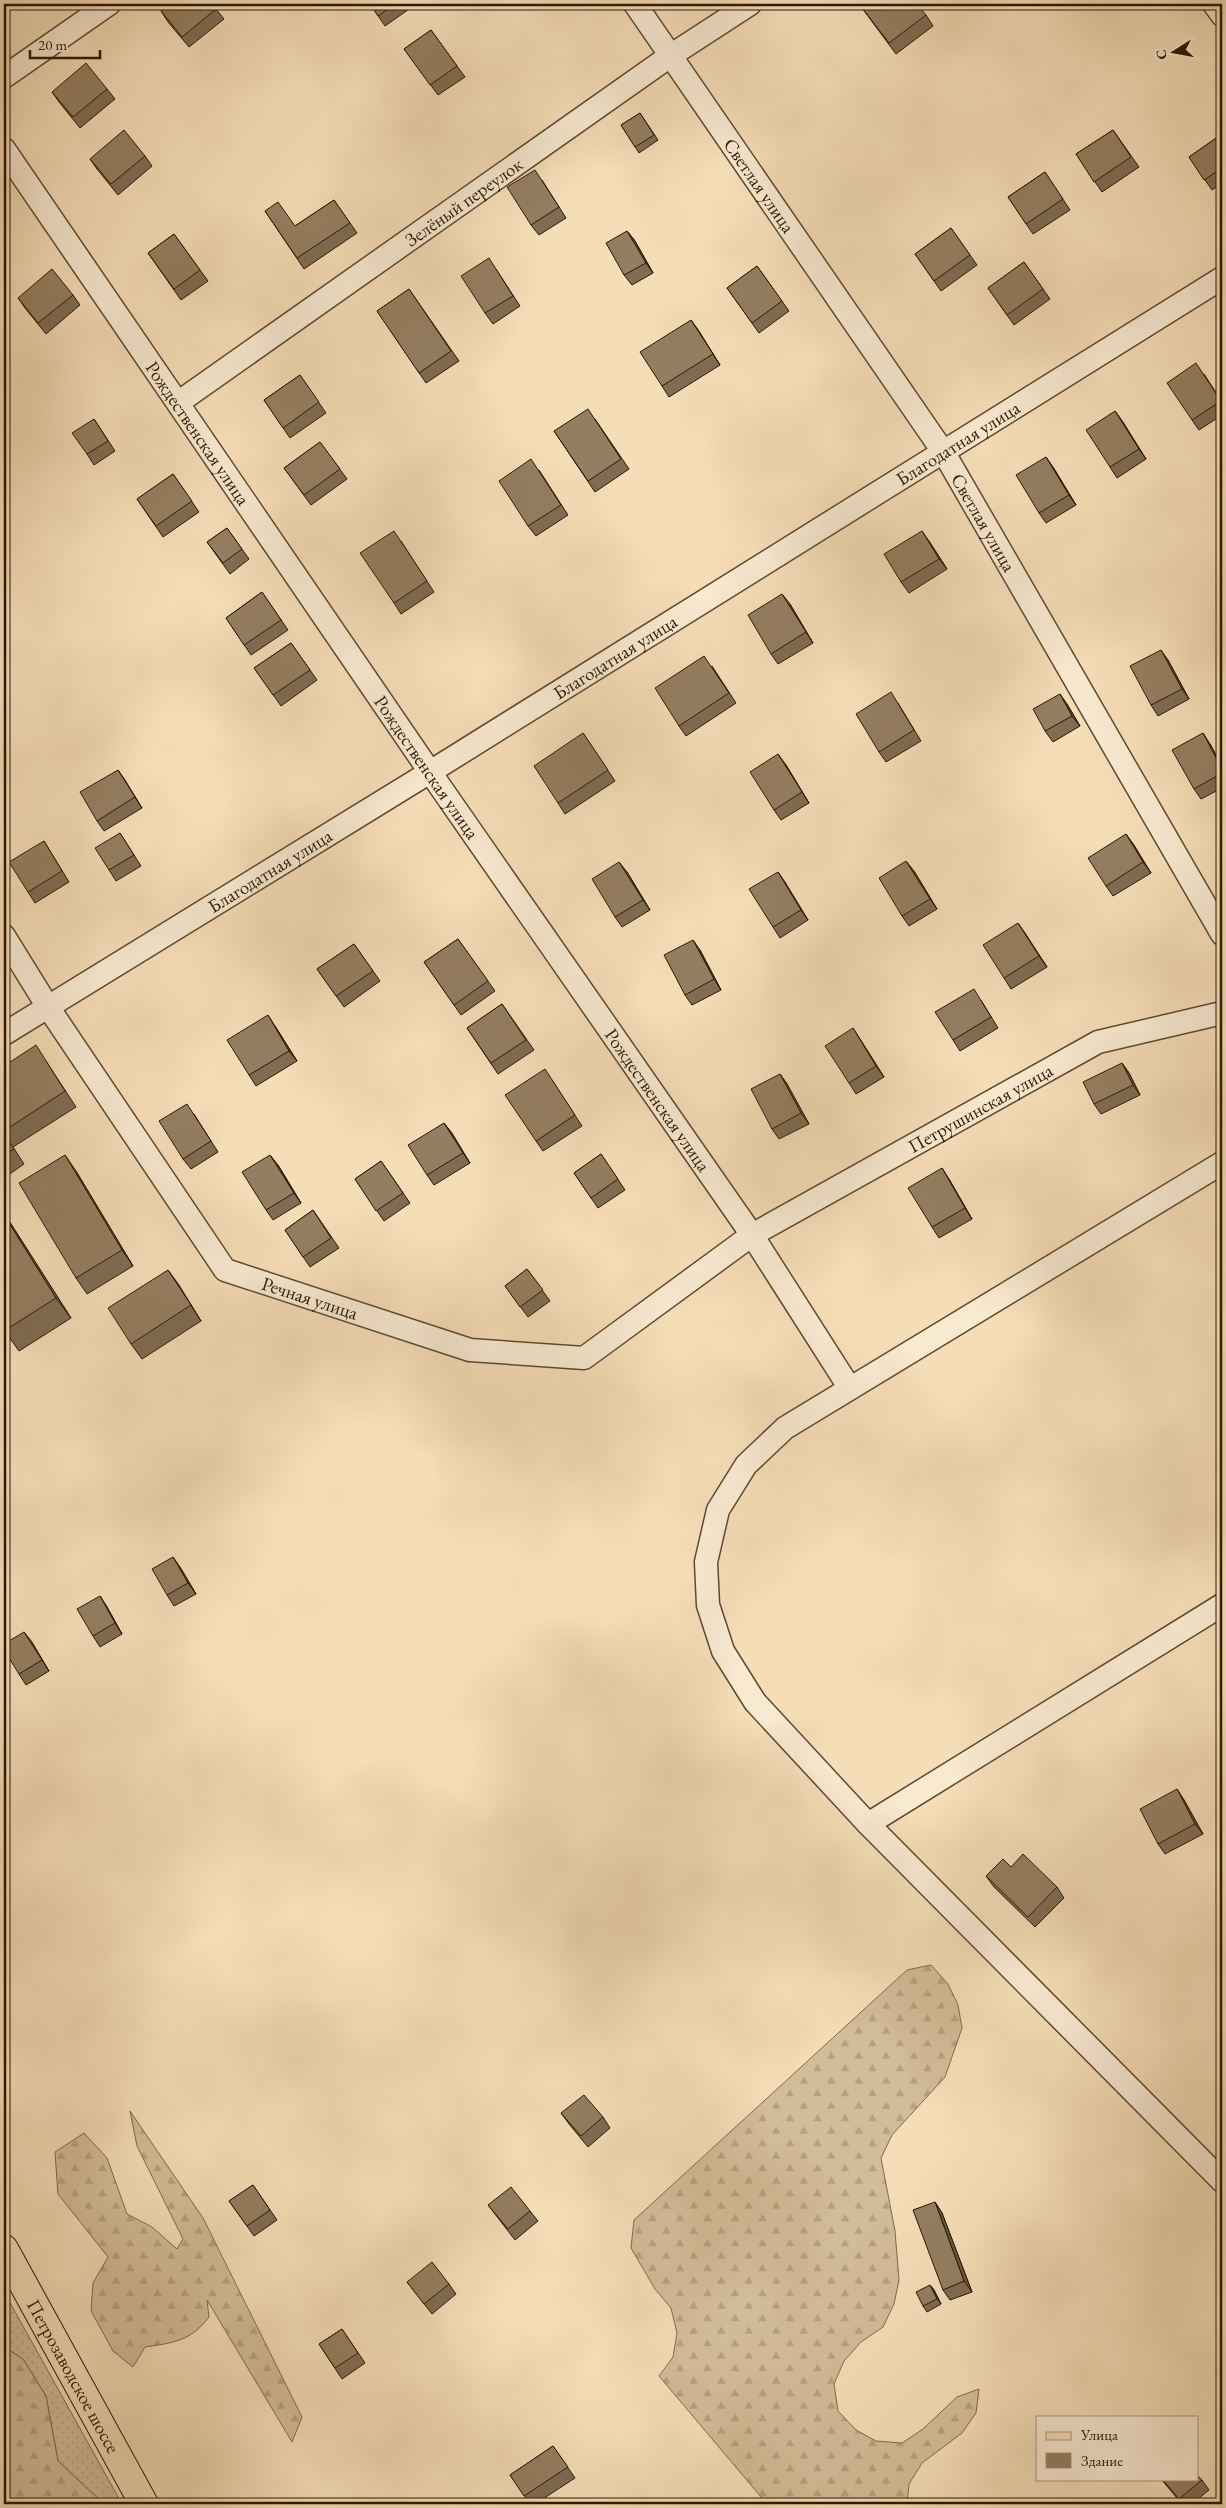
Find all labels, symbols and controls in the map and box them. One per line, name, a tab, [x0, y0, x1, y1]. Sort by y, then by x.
scale bar	[30, 28, 100, 60]
north arrow	[1148, 28, 1198, 78]
text: 20 m	[38, 35, 67, 54]
text: С	[1151, 48, 1171, 61]
street label: Светлая улица	[718, 133, 801, 238]
street label: Зелёный переулок	[400, 152, 528, 252]
street label: Рождественская улица	[140, 356, 256, 510]
street label: Благодатная улица	[891, 395, 1025, 491]
street label: Светлая улица	[945, 469, 1022, 577]
street label: Благодатная улица	[548, 609, 682, 705]
street label: Рождественская улица	[368, 691, 485, 845]
street label: Благодатная улица	[203, 823, 337, 919]
street label: Рождественская улица	[599, 1023, 716, 1177]
street label: Петрушинская улица	[903, 1058, 1058, 1159]
street label: Речная улица	[259, 1271, 362, 1326]
street label: Петрозаводское шоссе	[21, 2295, 126, 2458]
legend	[1036, 2416, 1198, 2480]
text: Улица	[1080, 2425, 1118, 2444]
text: Здание	[1081, 2451, 1123, 2470]

